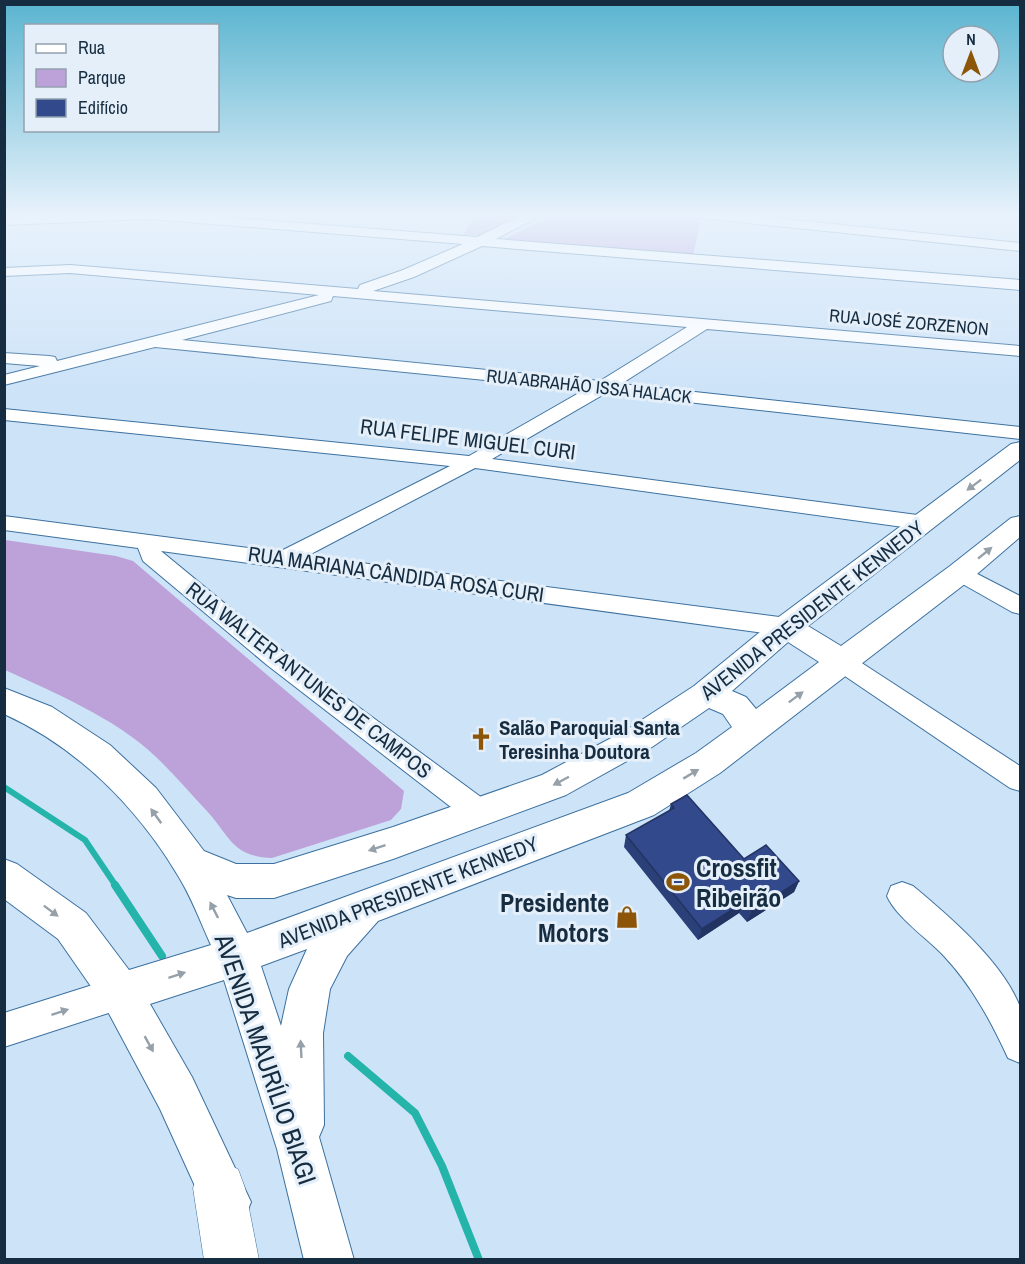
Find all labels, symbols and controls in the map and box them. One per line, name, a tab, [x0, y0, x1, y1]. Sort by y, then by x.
legend	[24, 24, 219, 132]
north arrow	[941, 24, 1001, 84]
text: N	[966, 28, 976, 50]
text: Rua	[78, 35, 105, 60]
text: Parque	[78, 65, 126, 90]
text: Edifício	[78, 95, 128, 120]
street label: RUA JOSÉ ZORZENON	[828, 303, 990, 341]
street label: RUA ABRAHÃO ISSA HALACK	[485, 363, 693, 409]
street label: RUA FELIPE MIGUEL CURI	[359, 411, 577, 467]
one-way arrow	[966, 478, 982, 491]
street label: AVENIDA PRESIDENTE KENNEDY	[693, 513, 930, 707]
street label: RUA MARIANA CÂNDIDA ROSA CURI	[246, 539, 546, 609]
one-way arrow	[977, 547, 992, 560]
street label: RUA WALTER ANTUNES DE CAMPOS	[180, 575, 438, 785]
one-way arrow	[789, 691, 804, 703]
place label: Salão Paroquial Santa Teresinha Doutora	[499, 713, 680, 766]
church icon: Salão Paroquial Santa Teresinha Doutora	[468, 726, 494, 752]
one-way arrow	[683, 768, 699, 779]
one-way arrow	[552, 777, 569, 786]
one-way arrow	[150, 808, 162, 824]
street label: AVENIDA PRESIDENTE KENNEDY	[273, 829, 543, 955]
one-way arrow	[368, 844, 386, 853]
place label: Crossfit Ribeirão	[696, 850, 781, 915]
sports icon: Crossfit Ribeirão	[665, 869, 691, 895]
place label: Presidente Motors	[500, 885, 609, 950]
one-way arrow	[209, 901, 219, 918]
one-way arrow	[44, 904, 59, 916]
shop icon: Presidente Motors	[614, 904, 640, 930]
street label: AVENIDA MAURÍLIO BIAGI	[206, 928, 325, 1189]
one-way arrow	[168, 970, 186, 979]
one-way arrow	[51, 1007, 69, 1017]
one-way arrow	[144, 1036, 154, 1053]
one-way arrow	[296, 1039, 305, 1058]

